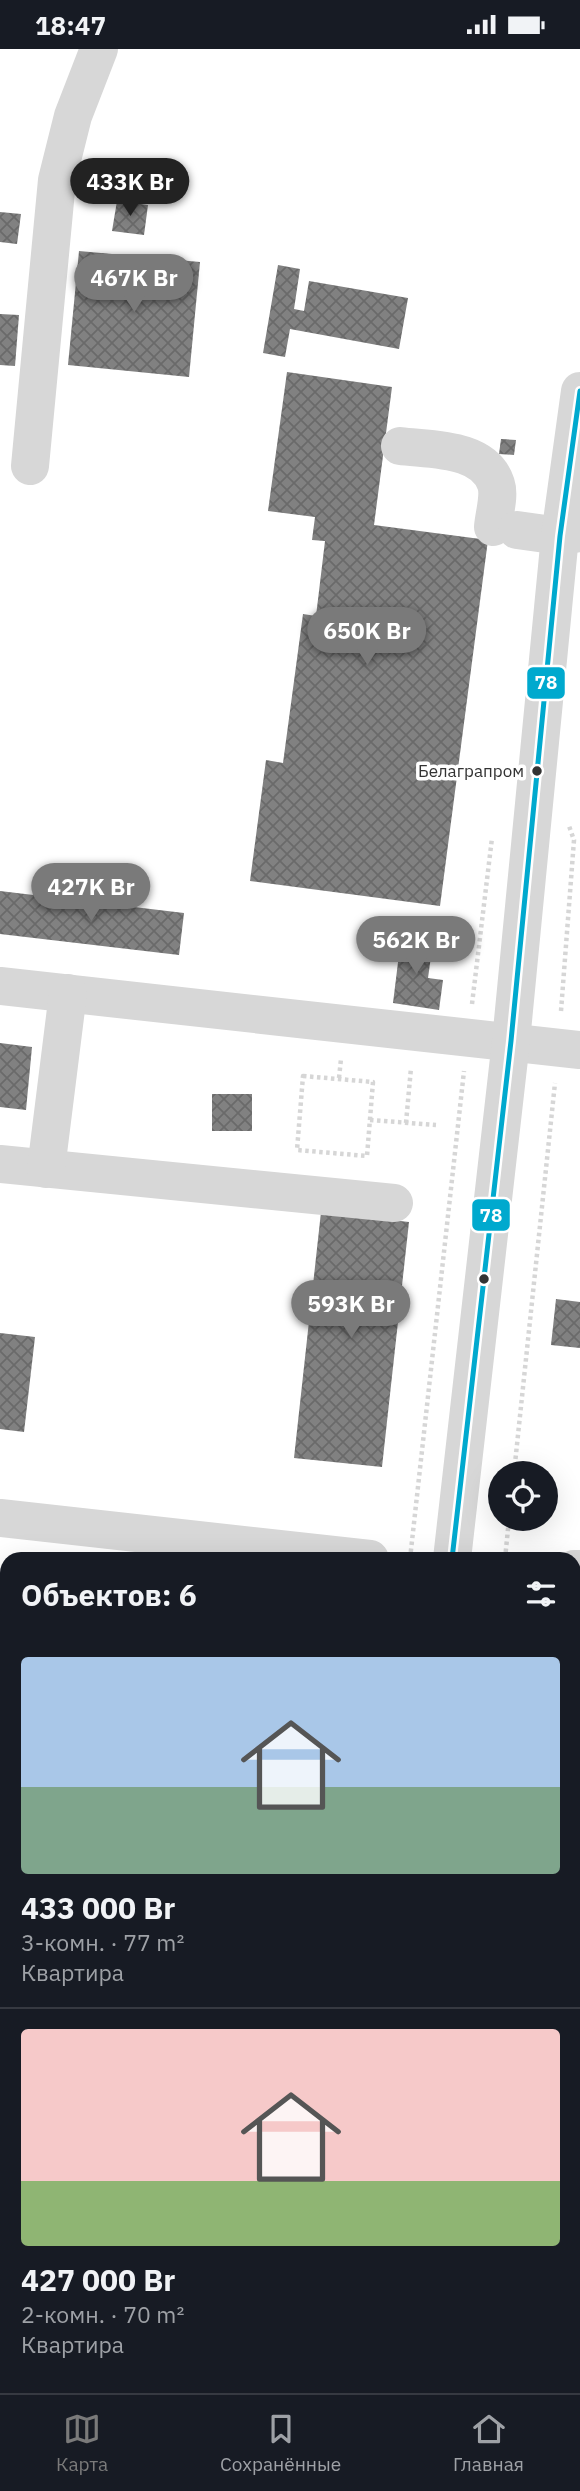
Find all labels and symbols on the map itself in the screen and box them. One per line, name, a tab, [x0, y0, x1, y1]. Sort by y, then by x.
pin: 433K Br	[65, 159, 195, 218]
pin: 467K Br	[69, 254, 199, 314]
pin: 650K Br	[302, 607, 432, 667]
line badge: 78	[526, 666, 566, 700]
text: 78	[535, 670, 557, 694]
place label: Белаграпром	[418, 760, 524, 782]
marker: Белаграпром	[530, 764, 544, 778]
pin: 427K Br	[26, 863, 156, 923]
pin: 562K Br	[351, 916, 481, 976]
line badge: 78	[471, 1198, 511, 1232]
text: 78	[480, 1203, 502, 1227]
unlabelled marker	[477, 1272, 491, 1286]
pin: 593K Br	[286, 1281, 416, 1340]

